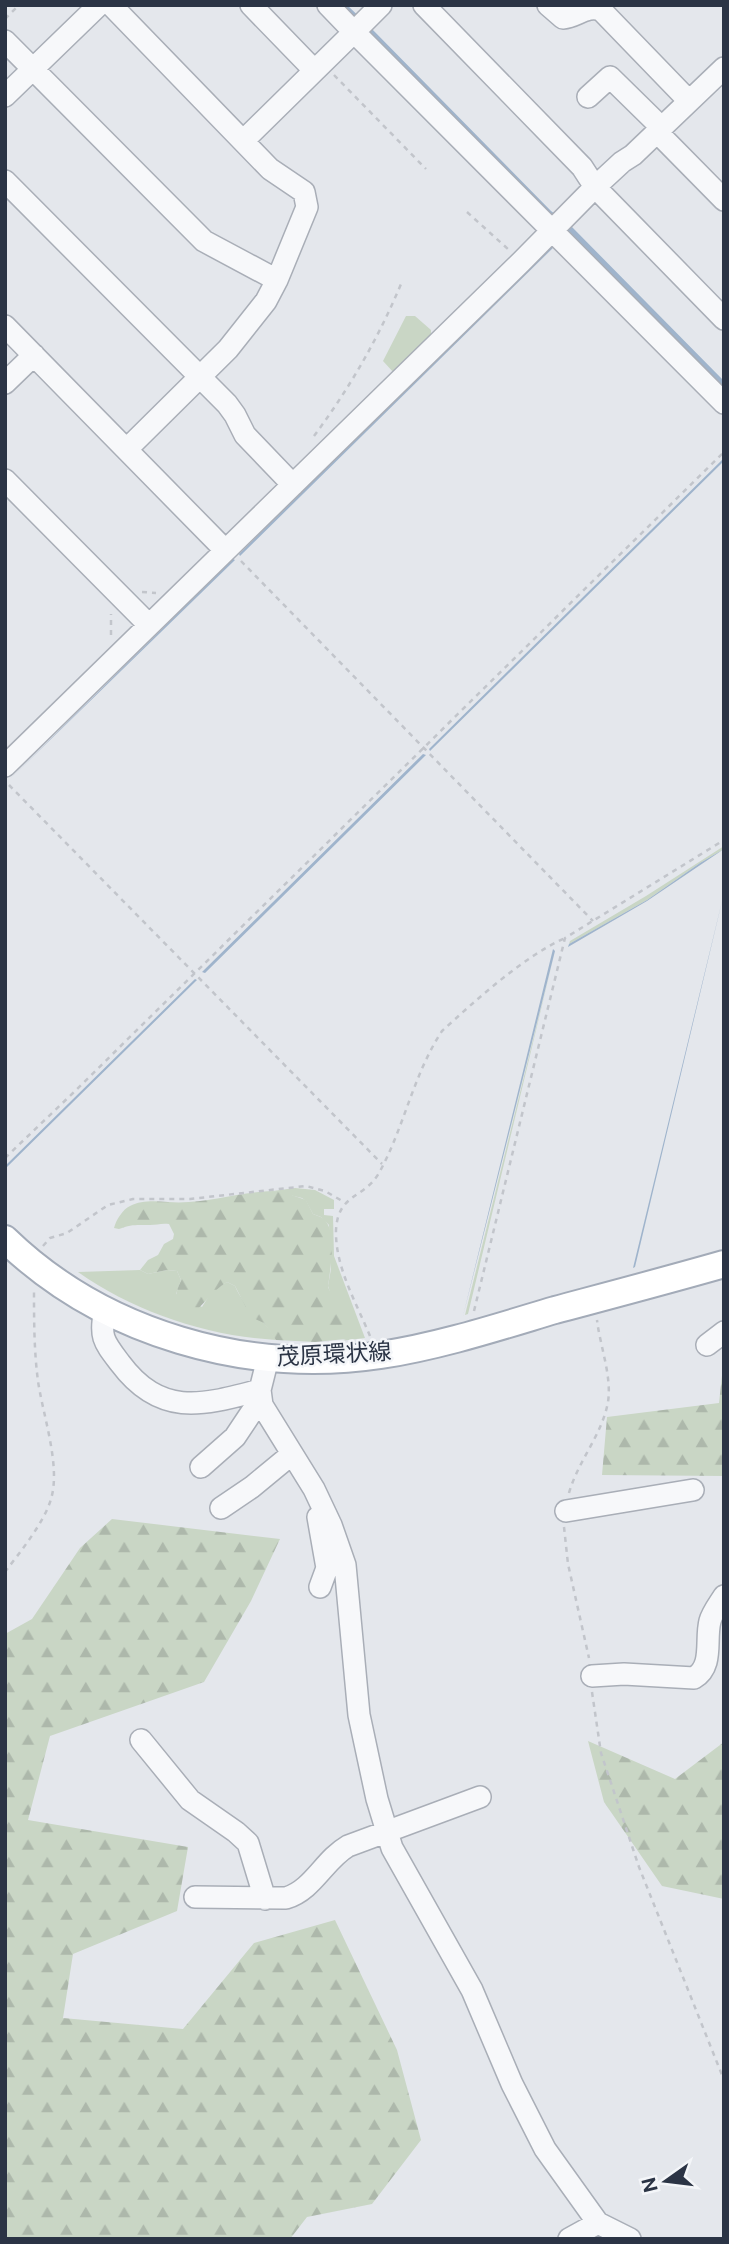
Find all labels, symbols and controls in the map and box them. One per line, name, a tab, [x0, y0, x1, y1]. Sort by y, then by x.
street label: 茂原環状線	[276, 1337, 392, 1370]
north arrow	[631, 2146, 701, 2216]
text: N	[637, 2175, 662, 2195]

